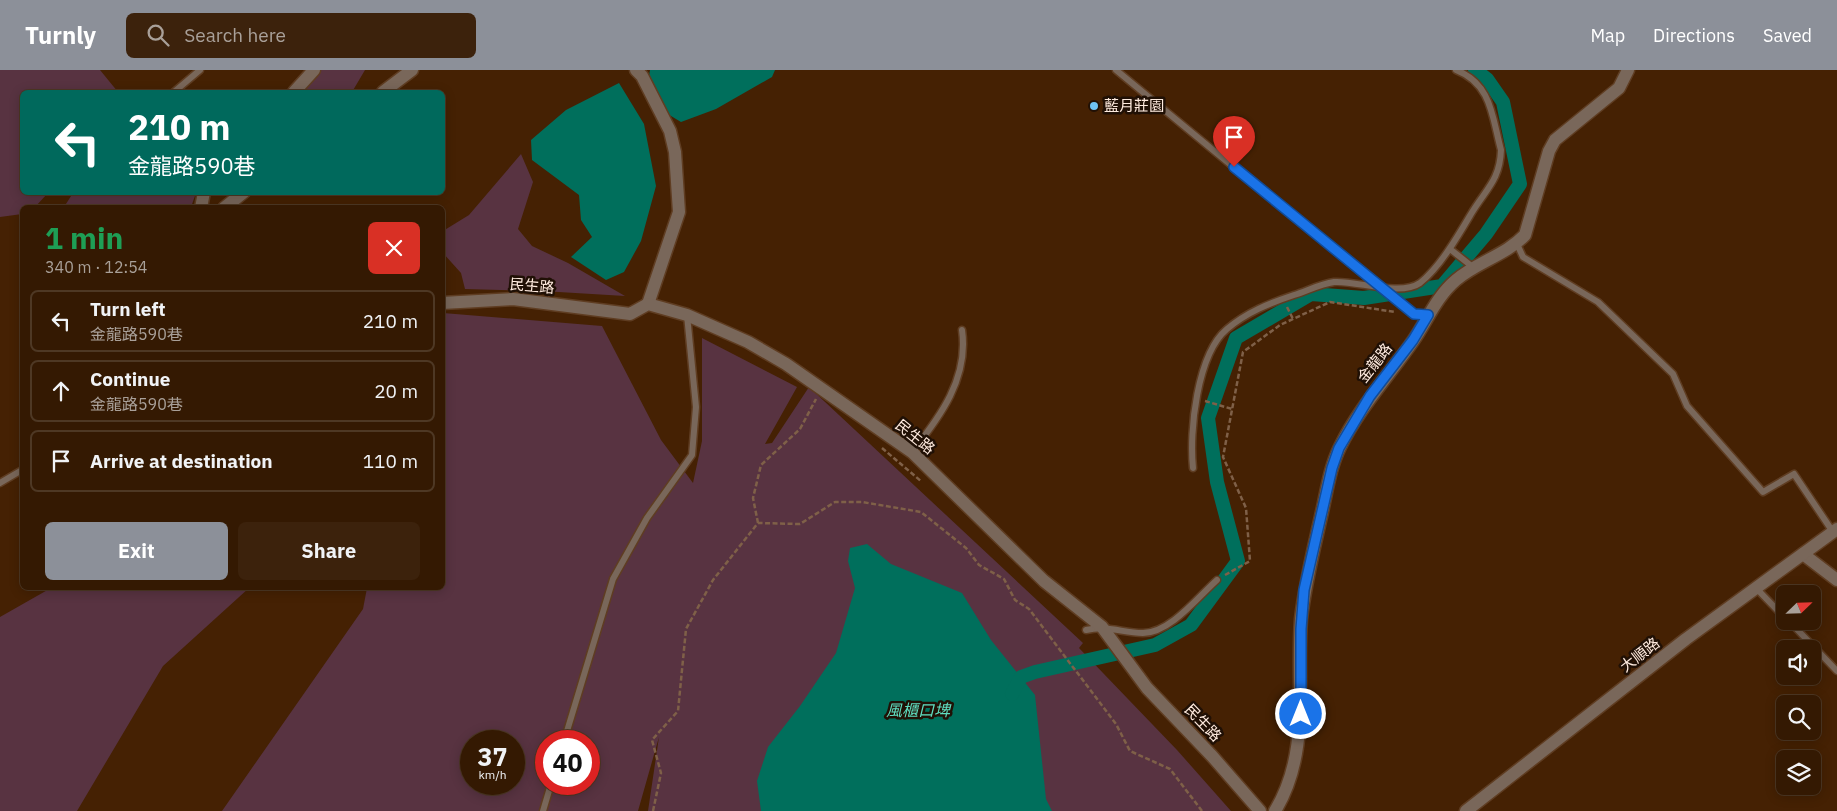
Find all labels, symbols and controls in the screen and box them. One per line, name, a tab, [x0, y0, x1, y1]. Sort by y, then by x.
search box	[126, 13, 476, 58]
text: Turnly	[25, 19, 96, 51]
icon: search	[144, 21, 172, 49]
text: Search here	[184, 23, 286, 47]
text: Map	[1590, 24, 1625, 47]
text: Directions	[1653, 24, 1735, 47]
text: Saved	[1763, 24, 1812, 47]
place label: 藍月莊園	[1104, 96, 1164, 115]
marker: 藍月莊園	[1088, 100, 1100, 112]
text: 210 m	[128, 104, 231, 150]
icon: left	[45, 110, 110, 175]
pin	[1213, 116, 1255, 167]
icon: arrive	[1220, 123, 1248, 151]
text: 金龍路590巷	[128, 151, 256, 180]
text: 1 min	[45, 218, 123, 257]
button: close	[368, 222, 420, 274]
text: 340 m · 12:54	[45, 257, 147, 277]
street label: 民生路	[509, 274, 555, 297]
text: Turn left	[90, 297, 166, 321]
icon: left	[47, 307, 75, 335]
text: 210 m	[363, 309, 418, 333]
text: 金龍路590巷	[90, 324, 183, 344]
street label: 金龍路	[1353, 339, 1396, 386]
text: Continue	[90, 367, 170, 391]
icon: ahead	[47, 377, 75, 405]
text: 20 m	[374, 379, 418, 403]
text: 金龍路590巷	[90, 394, 183, 414]
street label: 民生路	[892, 415, 939, 458]
icon: arrive	[47, 447, 75, 475]
text: Arrive at destination	[90, 449, 273, 473]
text: 110 m	[363, 449, 418, 473]
button: Exit	[45, 522, 228, 580]
button: Share	[238, 522, 420, 580]
north arrow	[1776, 585, 1821, 630]
map controls	[1776, 585, 1821, 795]
street label: 大順路	[1616, 633, 1663, 676]
button: sound	[1776, 640, 1821, 685]
position arrow	[1274, 687, 1326, 739]
button: search	[1776, 695, 1821, 740]
water label: 風櫃口埤	[886, 700, 952, 720]
street label: 民生路	[1181, 700, 1226, 745]
speed limit sign: 40	[535, 730, 600, 795]
text: 37	[477, 740, 508, 773]
button: layers	[1776, 750, 1821, 795]
text: km/h	[478, 767, 507, 782]

